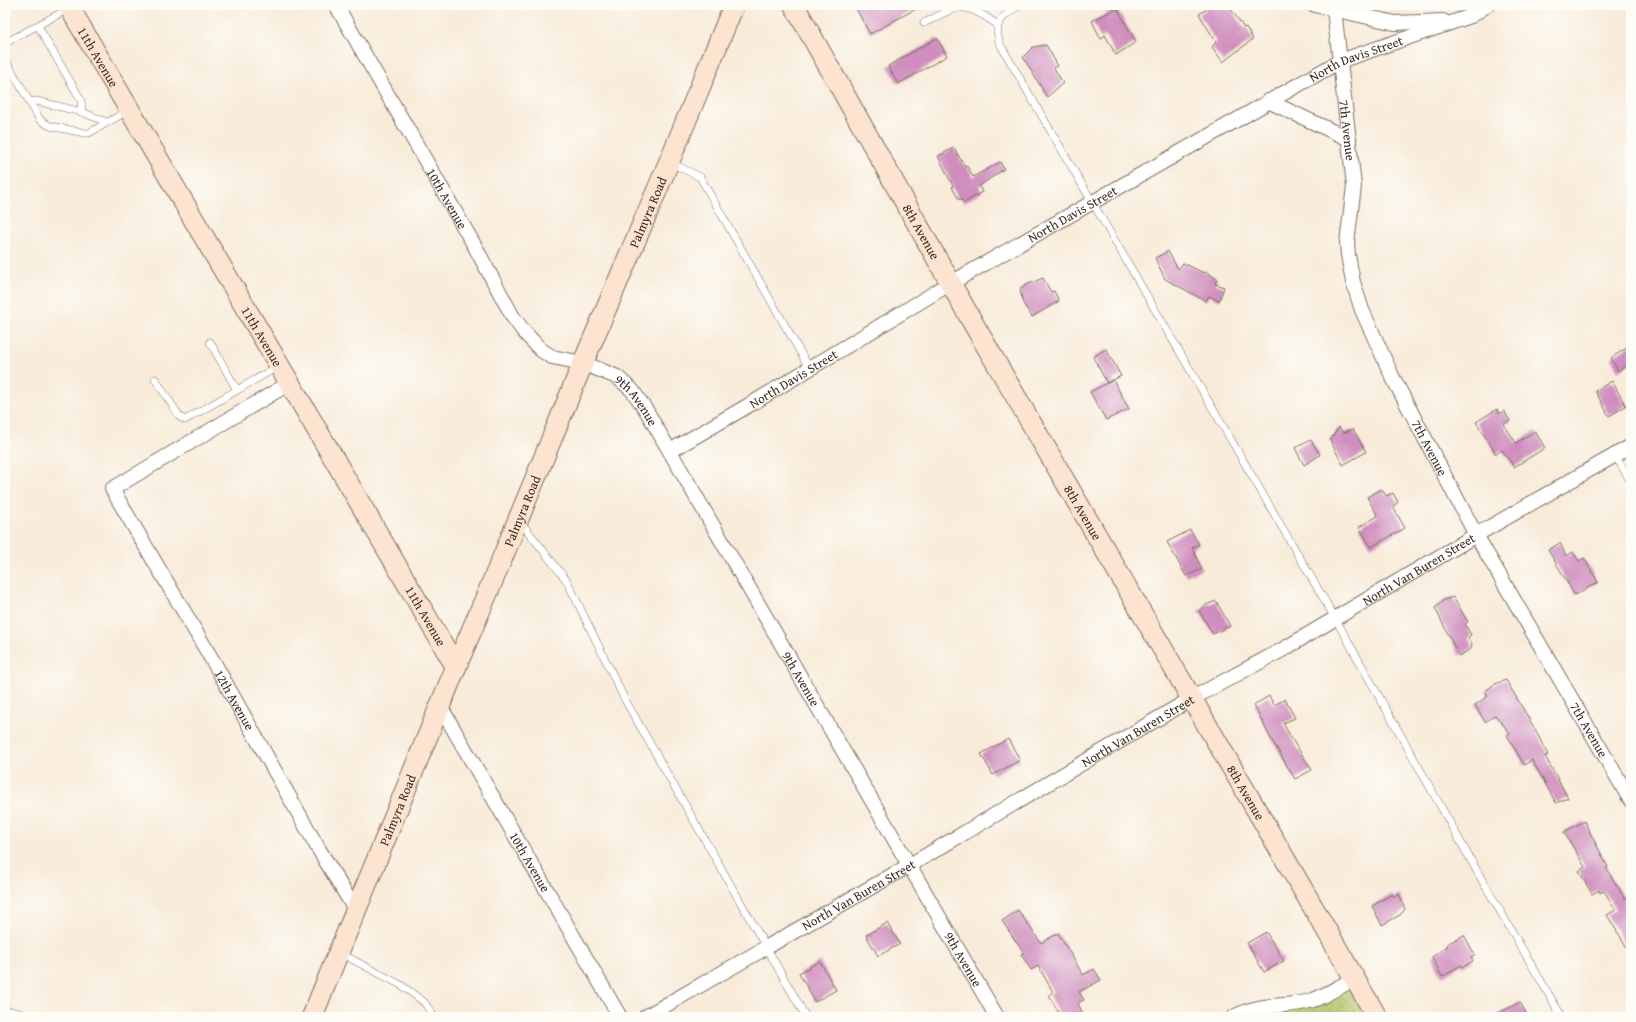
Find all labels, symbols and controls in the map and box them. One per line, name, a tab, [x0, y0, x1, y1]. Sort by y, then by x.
street label: 11th Avenue	[73, 23, 124, 91]
street label: North Davis Street	[1305, 30, 1406, 86]
street label: 7th Avenue	[1335, 99, 1361, 162]
street label: 10th Avenue	[422, 164, 472, 232]
street label: Palmyra Road	[624, 174, 671, 251]
street label: North Davis Street	[1024, 181, 1121, 247]
street label: 8th Avenue	[898, 200, 945, 263]
street label: 11th Avenue	[237, 302, 287, 370]
street label: North Davis Street	[746, 344, 841, 413]
street label: 9th Avenue	[611, 370, 663, 429]
street label: 7th Avenue	[1407, 416, 1453, 479]
street label: Palmyra Road	[499, 472, 545, 549]
street label: 8th Avenue	[1060, 481, 1107, 544]
street label: North Van Buren Street	[1359, 528, 1479, 610]
street label: 11th Avenue	[401, 582, 451, 650]
street label: 9th Avenue	[778, 647, 825, 710]
street label: 12th Avenue	[210, 666, 260, 734]
street label: North Van Buren Street	[1078, 689, 1198, 771]
street label: 7th Avenue	[1566, 698, 1613, 761]
street label: 8th Avenue	[1223, 761, 1270, 824]
street label: Palmyra Road	[374, 771, 420, 848]
street label: 10th Avenue	[505, 828, 555, 896]
street label: North Van Buren Street	[798, 854, 919, 935]
street label: 9th Avenue	[940, 928, 987, 990]

